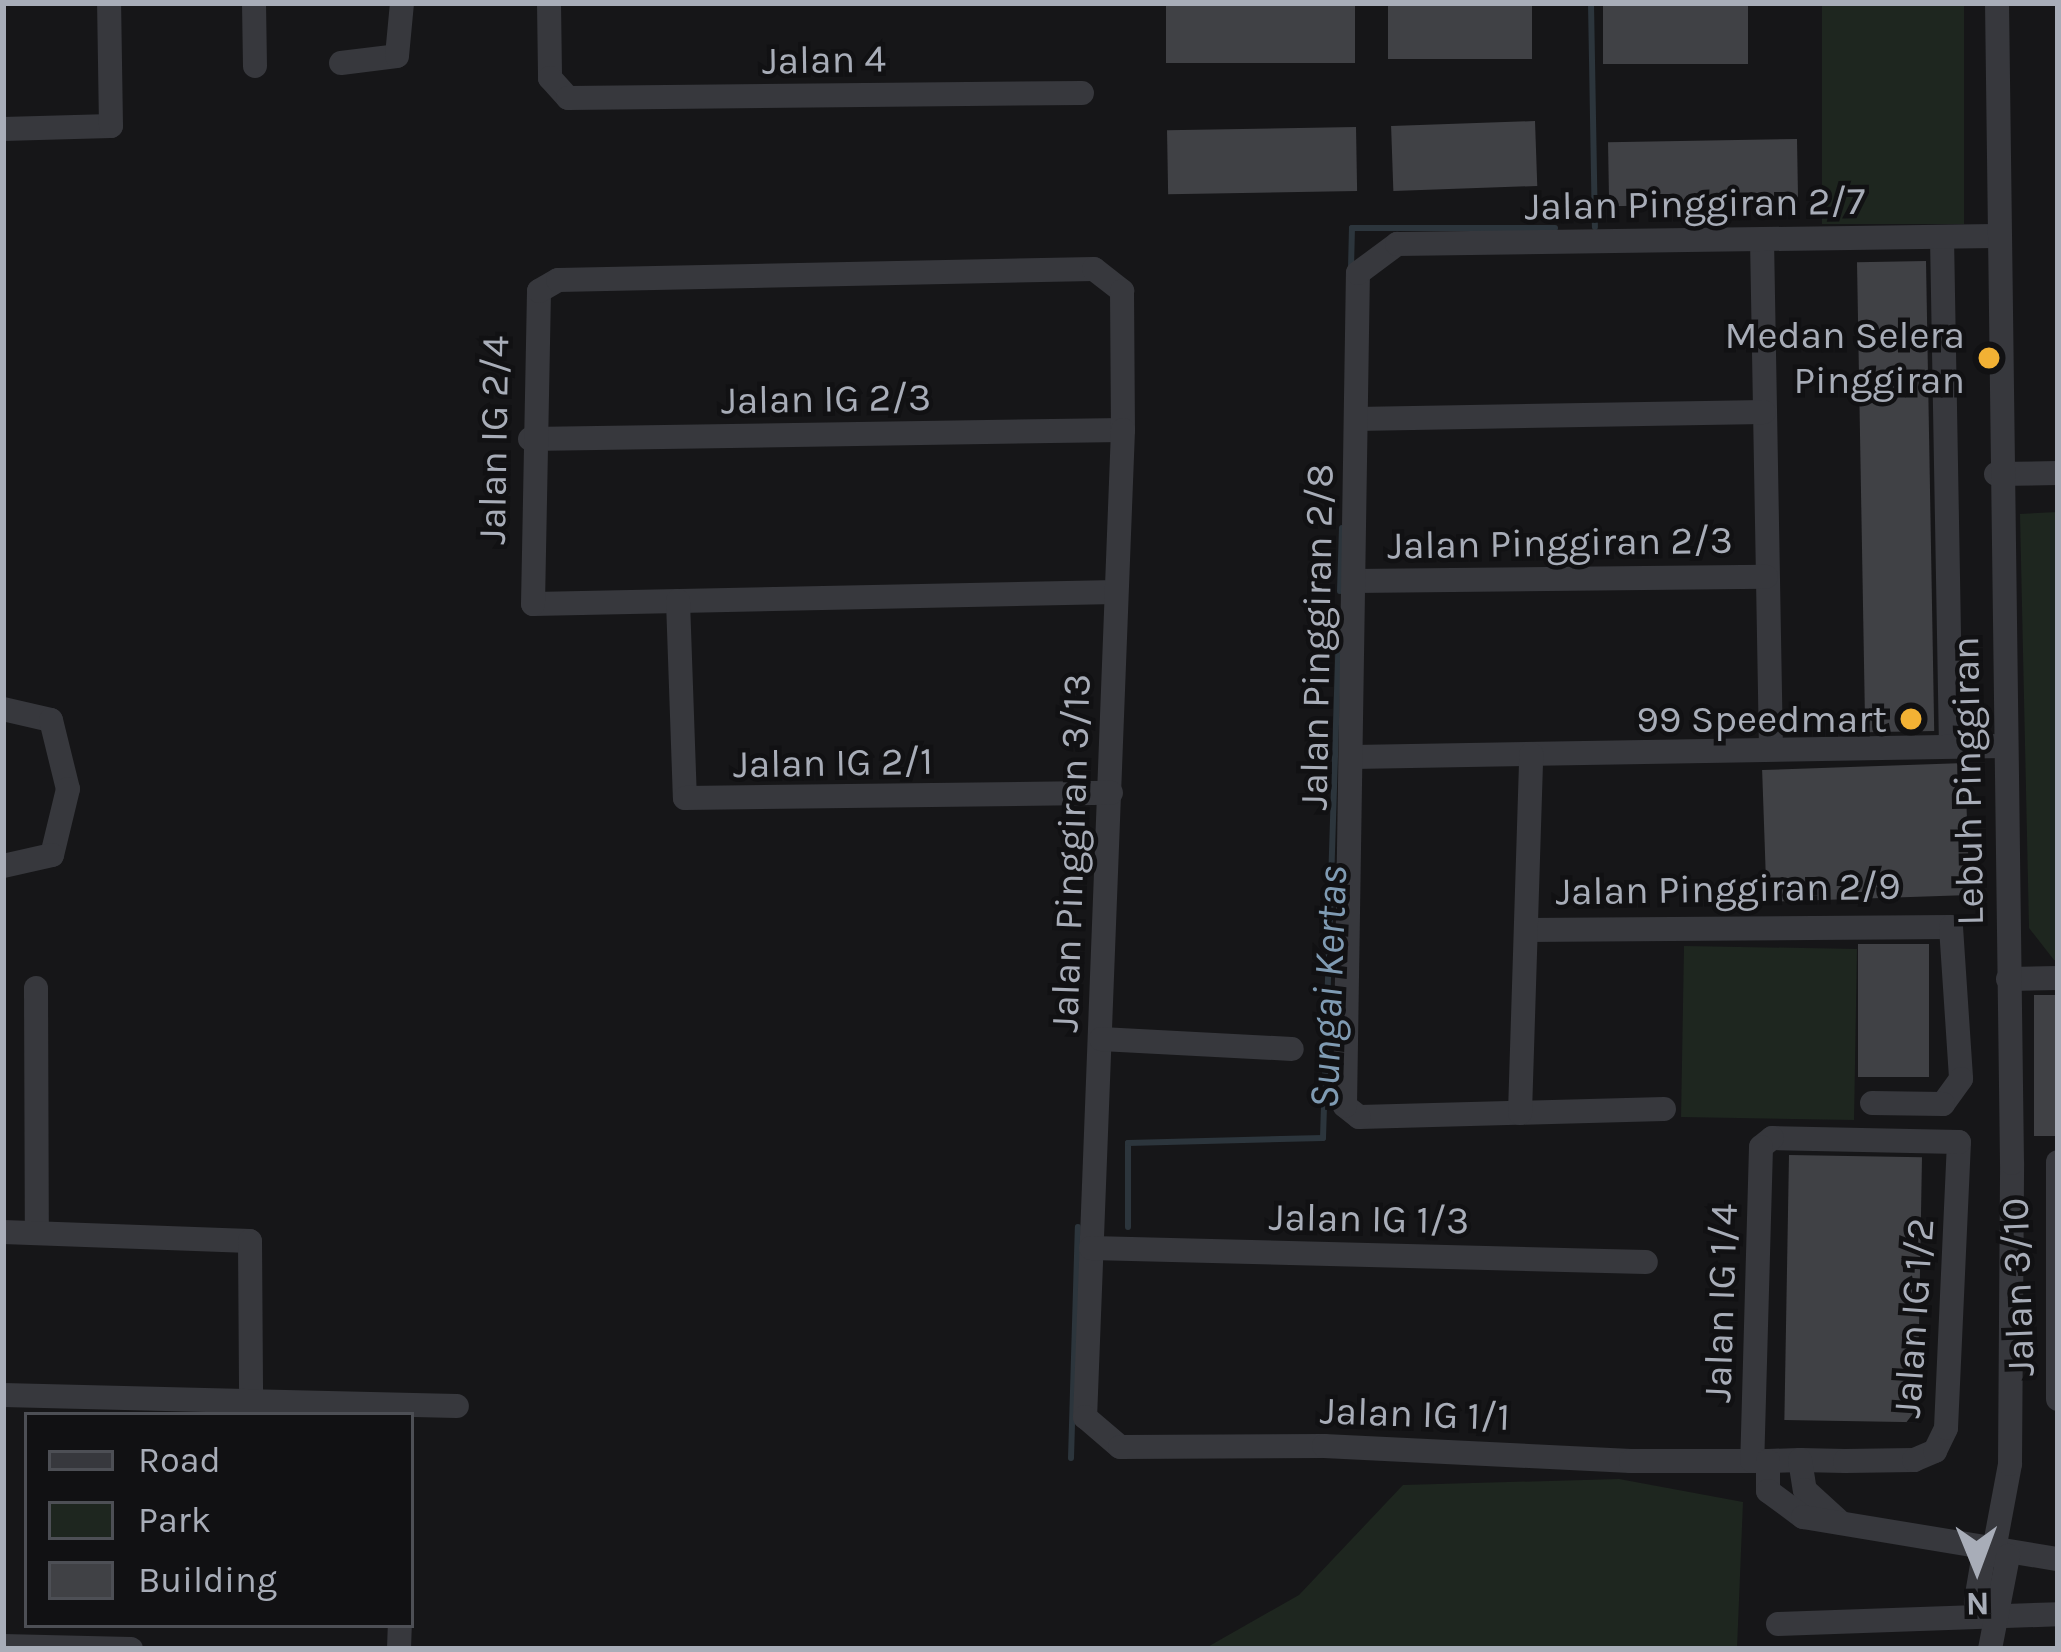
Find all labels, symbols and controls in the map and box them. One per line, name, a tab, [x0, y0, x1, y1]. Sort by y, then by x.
street label: Jalan 4	[762, 36, 886, 84]
street label: Jalan Pinggiran 2/7	[1524, 178, 1866, 230]
place label: Medan Selera Pinggiran	[1724, 313, 1965, 404]
street label: Jalan IG 2/4	[469, 335, 519, 545]
marker: Medan Selera Pinggiran	[1976, 345, 2002, 371]
street label: Jalan IG 2/3	[721, 374, 931, 424]
street label: Jalan Pinggiran 2/8	[1291, 463, 1343, 811]
street label: Jalan Pinggiran 2/3	[1387, 517, 1733, 569]
street label: Lebuh Pinggiran	[1942, 636, 1994, 926]
street label: Jalan Pinggiran 3/13	[1041, 673, 1101, 1033]
place label: 99 Speedmart	[1636, 696, 1887, 742]
marker: 99 Speedmart	[1898, 706, 1924, 732]
street label: Jalan IG 2/1	[733, 738, 933, 788]
street label: Jalan Pinggiran 2/9	[1555, 863, 1901, 915]
water label: Sungai Kertas	[1299, 864, 1357, 1110]
street label: Jalan IG 1/3	[1268, 1194, 1470, 1244]
street label: Jalan 3/10	[1992, 1197, 2044, 1377]
street label: Jalan IG 1/4	[1694, 1203, 1748, 1403]
street label: Jalan IG 1/2	[1884, 1217, 1944, 1419]
street label: Jalan IG 1/1	[1319, 1387, 1511, 1441]
legend	[24, 1412, 414, 1628]
text: Road	[138, 1439, 221, 1481]
text: Park	[138, 1499, 211, 1541]
north arrow	[1917, 1508, 2037, 1628]
text: Building	[138, 1559, 277, 1601]
text: N	[1965, 1585, 1990, 1623]

